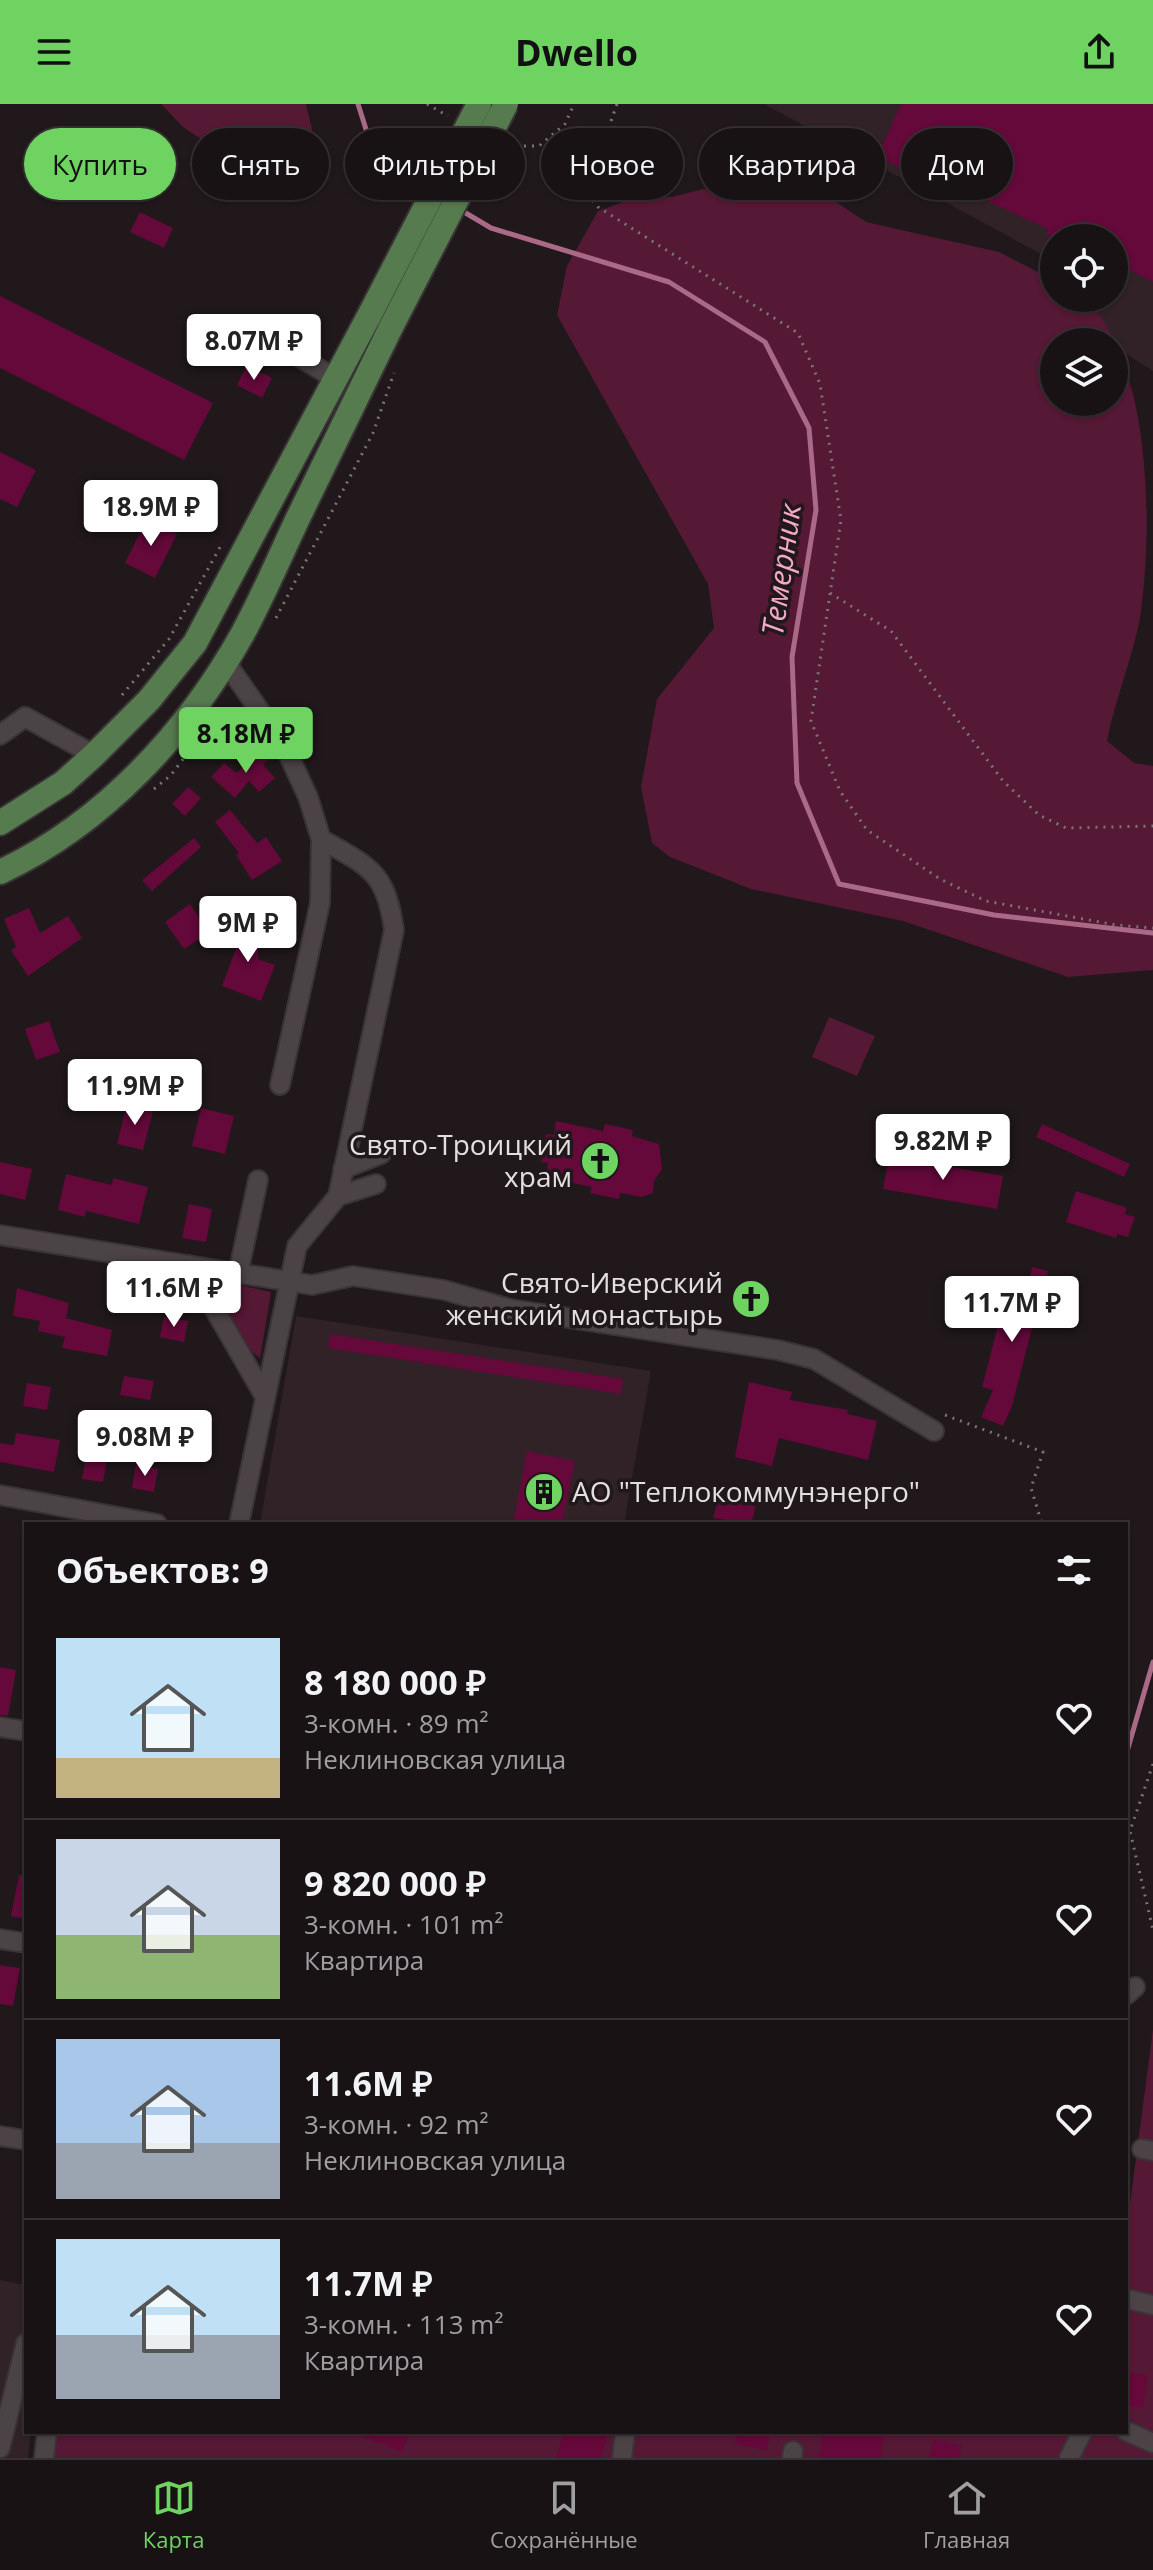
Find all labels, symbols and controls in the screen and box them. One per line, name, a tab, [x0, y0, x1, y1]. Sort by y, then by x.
text: Dwello	[515, 28, 638, 77]
icon: menu	[32, 30, 76, 74]
icon: share	[1077, 30, 1121, 74]
chip: Купить	[24, 128, 176, 200]
chip: Снять	[192, 128, 329, 200]
chip: Фильтры	[345, 128, 525, 200]
chip: Новое	[541, 128, 683, 200]
chip: Квартира	[699, 128, 885, 200]
chip: Дом	[901, 128, 1013, 200]
map controls	[1040, 224, 1128, 416]
button: locate	[1040, 224, 1128, 312]
pin: 8.07M ₽	[180, 314, 328, 382]
text: 8.07M ₽	[205, 322, 303, 358]
button: layers	[1040, 328, 1128, 416]
pin: 18.9M ₽	[77, 480, 225, 548]
text: 18.9M ₽	[102, 488, 200, 524]
water label: Темерник	[751, 500, 810, 638]
pin: 8.18M ₽	[172, 707, 320, 775]
text: 8.18M ₽	[197, 715, 295, 751]
pin: 9M ₽	[201, 896, 295, 964]
text: 9M ₽	[217, 904, 279, 940]
pin: 11.9M ₽	[61, 1059, 209, 1127]
text: 11.9M ₽	[86, 1067, 184, 1103]
pin: 9.82M ₽	[869, 1114, 1017, 1182]
text: 9.82M ₽	[894, 1122, 992, 1158]
place label: Свято-Троицкий храм	[349, 1125, 572, 1195]
church icon: Свято-Троицкий храм	[579, 1140, 621, 1182]
pin: 11.6M ₽	[100, 1261, 248, 1329]
place label: Свято-Иверский женский монастырь	[446, 1263, 723, 1333]
text: 11.6M ₽	[125, 1269, 223, 1305]
pin: 11.7M ₽	[938, 1276, 1086, 1344]
church icon: Свято-Иверский женский монастырь	[730, 1278, 772, 1320]
text: 11.7M ₽	[963, 1284, 1061, 1320]
pin: 9.08M ₽	[71, 1410, 219, 1478]
text: 9.08M ₽	[96, 1418, 194, 1454]
building icon: АО "Теплокоммунэнерго"	[523, 1471, 565, 1513]
place label: АО "Теплокоммунэнерго"	[572, 1472, 920, 1510]
text: Объектов: 9	[56, 1547, 269, 1593]
icon: filters	[1052, 1548, 1096, 1592]
text: 8 180 000 ₽	[304, 1659, 486, 1705]
icon: home	[120, 1670, 216, 1766]
icon: heart	[1052, 1696, 1096, 1740]
text: 3-комн. · 89 m²	[304, 1705, 489, 1741]
text: Неклиновская улица	[304, 1741, 566, 1777]
text: 9 820 000 ₽	[304, 1860, 486, 1906]
icon: home	[120, 1871, 216, 1967]
icon: heart	[1052, 1897, 1096, 1941]
text: 3-комн. · 101 m²	[304, 1906, 503, 1942]
text: Квартира	[304, 1942, 424, 1978]
text: 11.6M ₽	[304, 2060, 433, 2106]
icon: home	[120, 2071, 216, 2167]
icon: heart	[1052, 2097, 1096, 2141]
text: 3-комн. · 92 m²	[304, 2106, 489, 2142]
text: Неклиновская улица	[304, 2142, 566, 2178]
text: 11.7M ₽	[304, 2260, 433, 2306]
icon: home	[120, 2271, 216, 2367]
icon: heart	[1052, 2297, 1096, 2341]
text: 3-комн. · 113 m²	[304, 2306, 503, 2342]
text: Квартира	[304, 2342, 424, 2378]
tab: Карта	[143, 2476, 204, 2554]
tab: Сохранённые	[490, 2476, 638, 2554]
tab: Главная	[923, 2476, 1010, 2554]

